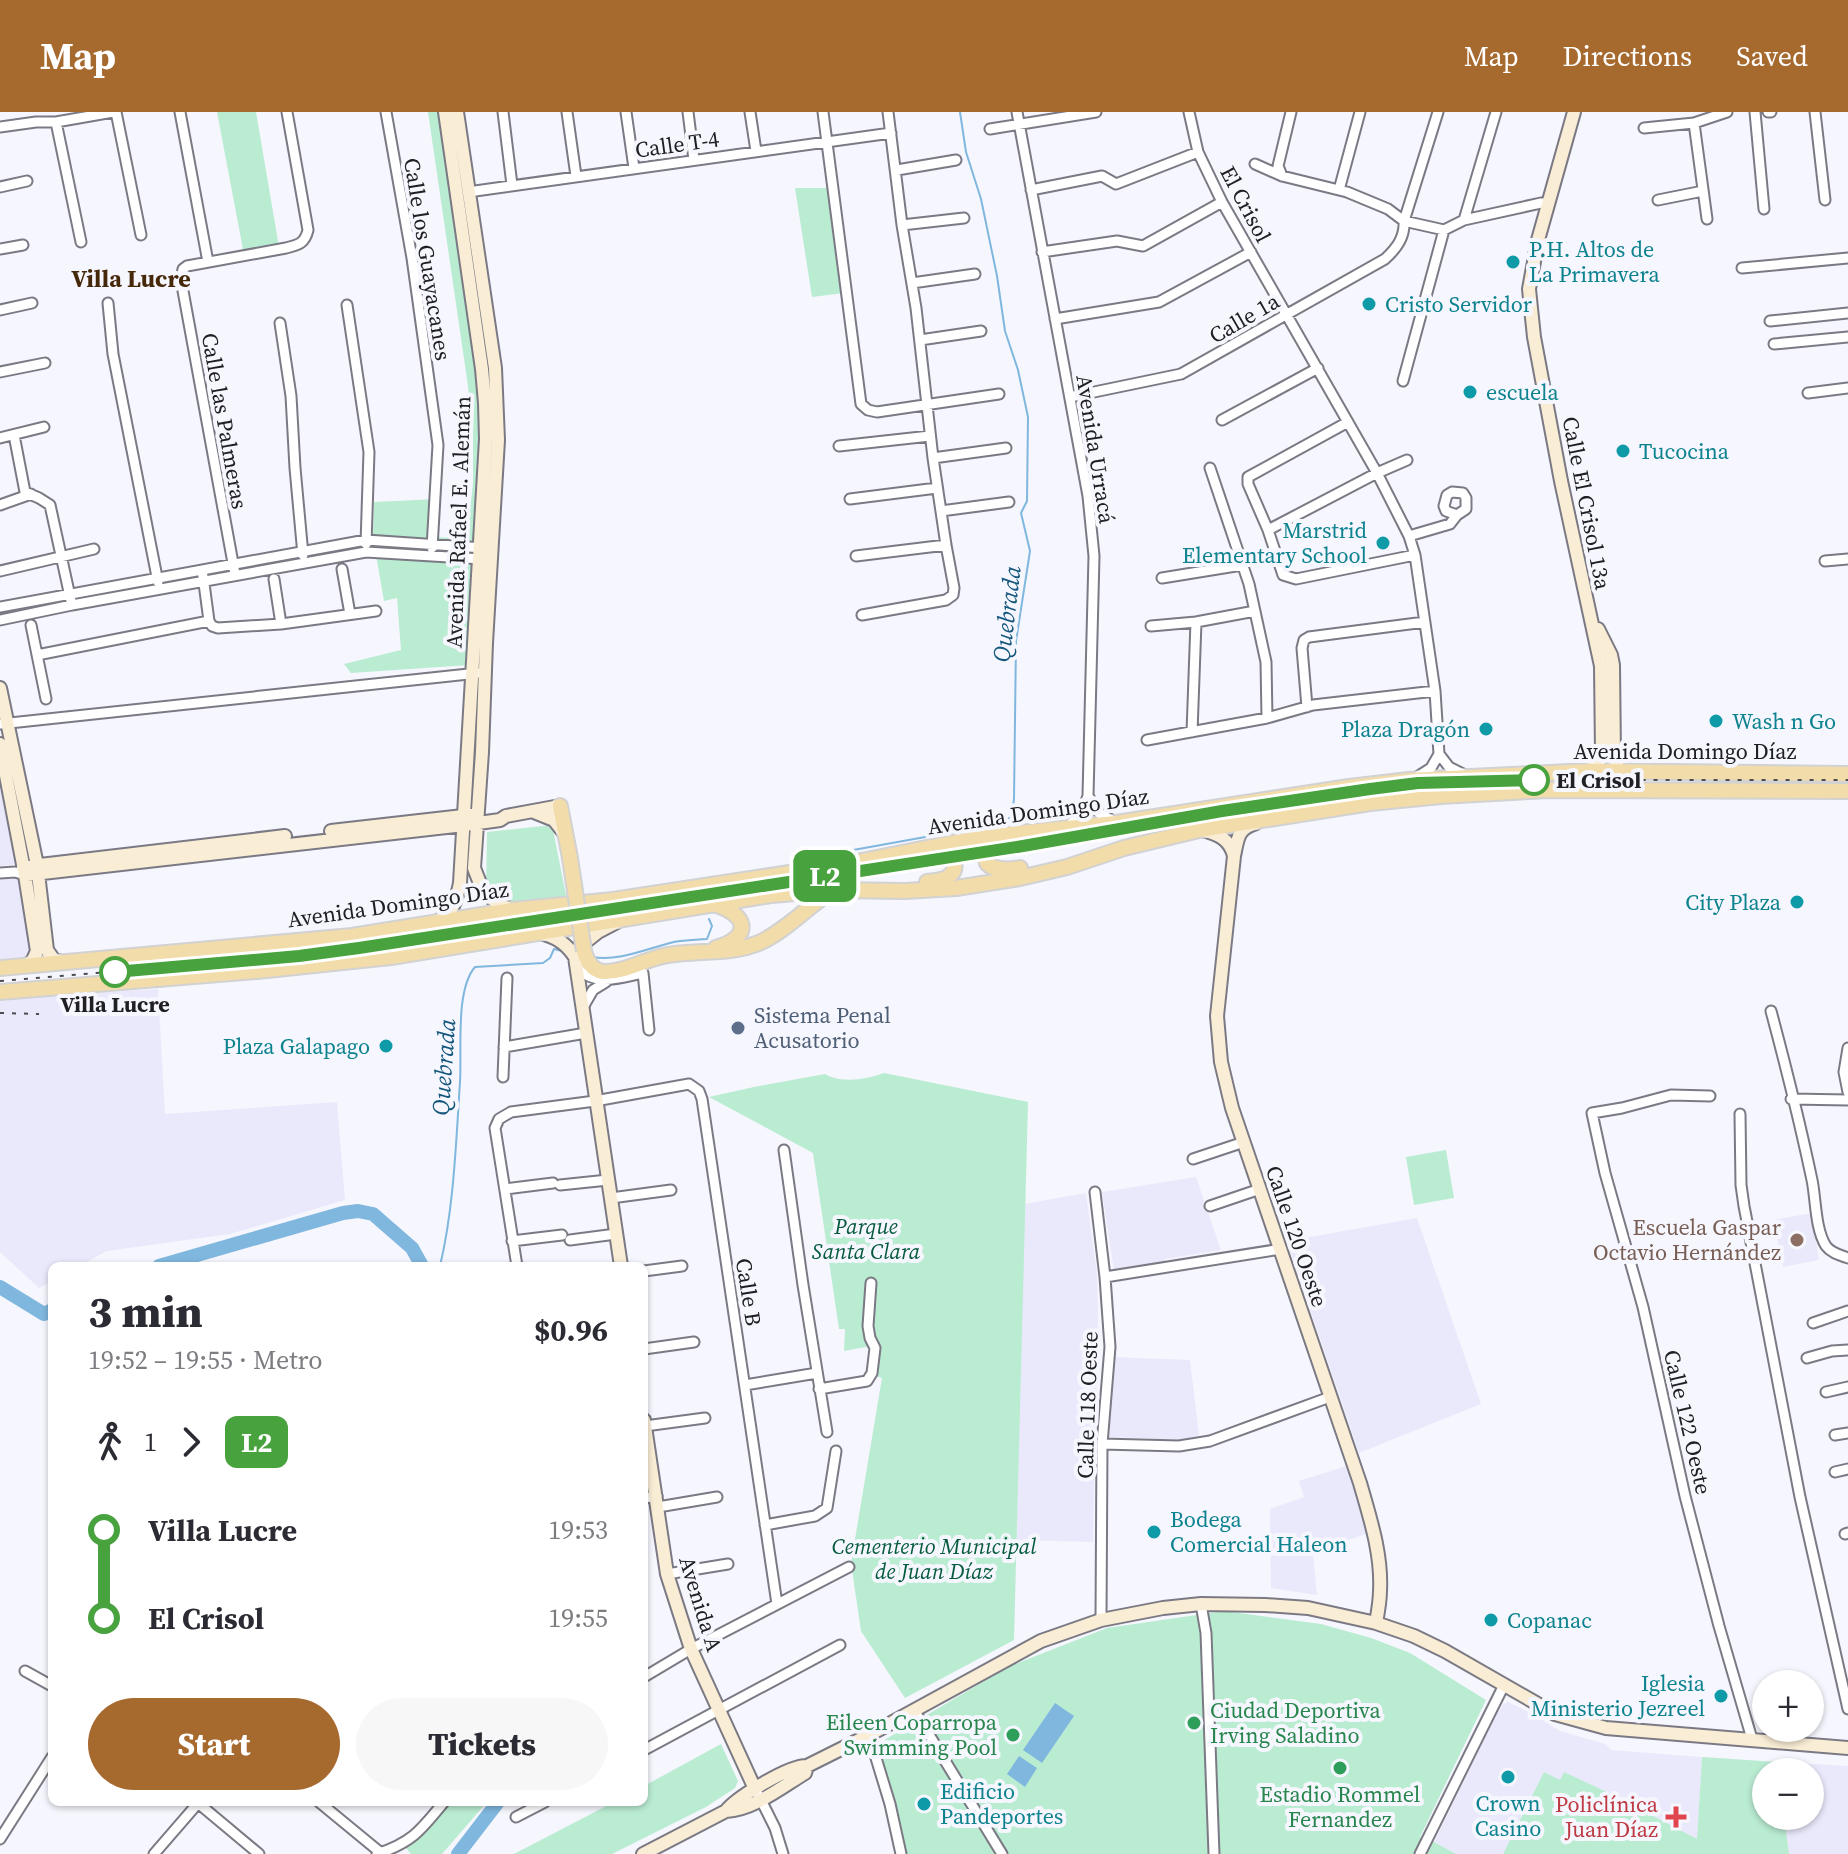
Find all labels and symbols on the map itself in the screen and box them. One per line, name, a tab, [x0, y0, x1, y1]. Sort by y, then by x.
street label: Calle T-4	[633, 123, 721, 165]
street label: Calle los Guayacanes	[397, 156, 459, 362]
street label: El Crisol	[1213, 160, 1279, 248]
place label: P.H. Altos de La Primavera	[1529, 234, 1661, 289]
marker: P.H. Altos de La Primavera	[1504, 253, 1522, 271]
district label: Villa Lucre	[71, 262, 191, 295]
street label: Calle 1a	[1203, 285, 1285, 350]
place label: Cristo Servidor	[1385, 289, 1533, 319]
marker: Cristo Servidor	[1360, 295, 1378, 313]
street label: Calle las Palmeras	[195, 331, 255, 511]
street label: Avenida Urracá	[1069, 372, 1123, 526]
place label: escuela	[1486, 377, 1559, 407]
marker: escuela	[1461, 383, 1479, 401]
street label: Avenida Rafael E. Alemán	[439, 395, 477, 649]
street label: Calle El Crisol 13a	[1556, 414, 1619, 593]
place label: Tucocina	[1639, 436, 1730, 466]
marker: Tucocina	[1614, 442, 1632, 460]
place label: Marstrid Elementary School	[1182, 515, 1368, 570]
marker: Marstrid Elementary School	[1374, 534, 1392, 552]
water label: Quebrada	[984, 563, 1029, 664]
place label: Wash n Go	[1732, 706, 1836, 736]
marker: Wash n Go	[1707, 712, 1725, 730]
place label: Plaza Dragón	[1341, 714, 1470, 744]
marker: Plaza Dragón	[1477, 720, 1495, 738]
street label: Avenida Domingo Díaz	[1574, 736, 1796, 766]
marker: El Crisol	[1519, 765, 1549, 795]
place label: El Crisol	[1556, 765, 1641, 795]
street label: Avenida Domingo Díaz	[926, 781, 1150, 841]
line badge: L2	[789, 850, 861, 902]
street label: Avenida Domingo Díaz	[286, 874, 510, 934]
place label: City Plaza	[1685, 887, 1782, 917]
marker: City Plaza	[1788, 893, 1806, 911]
marker: Villa Lucre	[100, 957, 130, 987]
place label: Villa Lucre	[60, 989, 170, 1019]
place label: Sistema Penal Acusatorio	[754, 1000, 891, 1055]
water label: Quebrada	[424, 1017, 463, 1116]
marker: Sistema Penal Acusatorio	[729, 1019, 747, 1037]
place label: Plaza Galapago	[223, 1031, 370, 1061]
marker: Plaza Galapago	[377, 1037, 395, 1055]
street label: Calle 120 Oeste	[1259, 1161, 1335, 1311]
park label: Parque Santa Clara	[812, 1211, 921, 1266]
place label: Escuela Gaspar Octavio Hernández	[1593, 1212, 1782, 1267]
marker: Escuela Gaspar Octavio Hernández	[1788, 1231, 1806, 1249]
street label: Calle B	[729, 1256, 769, 1328]
street label: Calle 118 Oeste	[1069, 1331, 1105, 1479]
street label: Calle 122 Oeste	[1657, 1347, 1719, 1497]
place label: Bodega Comercial Haleon	[1170, 1504, 1348, 1559]
marker: Bodega Comercial Haleon	[1145, 1523, 1163, 1541]
park label: Cementerio Municipal de Juan Díaz	[832, 1531, 1037, 1586]
street label: Avenida A	[672, 1553, 730, 1656]
place label: Copanac	[1507, 1605, 1592, 1635]
marker: Copanac	[1482, 1611, 1500, 1629]
place label: Iglesia Ministerio Jezreel	[1531, 1668, 1706, 1723]
marker: Iglesia Ministerio Jezreel	[1712, 1687, 1730, 1705]
place label: Ciudad Deportiva Irving Saladino	[1210, 1695, 1381, 1750]
place label: Eileen Coparropa Swimming Pool	[826, 1707, 998, 1762]
marker: Ciudad Deportiva Irving Saladino	[1185, 1714, 1203, 1732]
marker: Eileen Coparropa Swimming Pool	[1004, 1726, 1022, 1744]
marker: Estadio Rommel Fernandez	[1331, 1759, 1349, 1777]
marker: Crown Casino	[1499, 1768, 1517, 1786]
place label: Edificio Pandeportes	[940, 1776, 1063, 1831]
place label: Estadio Rommel Fernandez	[1260, 1779, 1420, 1834]
place label: Crown Casino	[1475, 1788, 1541, 1843]
place label: Policlínica Juan Díaz	[1555, 1789, 1659, 1844]
marker: Edificio Pandeportes	[915, 1795, 933, 1813]
marker: Policlínica Juan Díaz	[1665, 1806, 1687, 1828]

